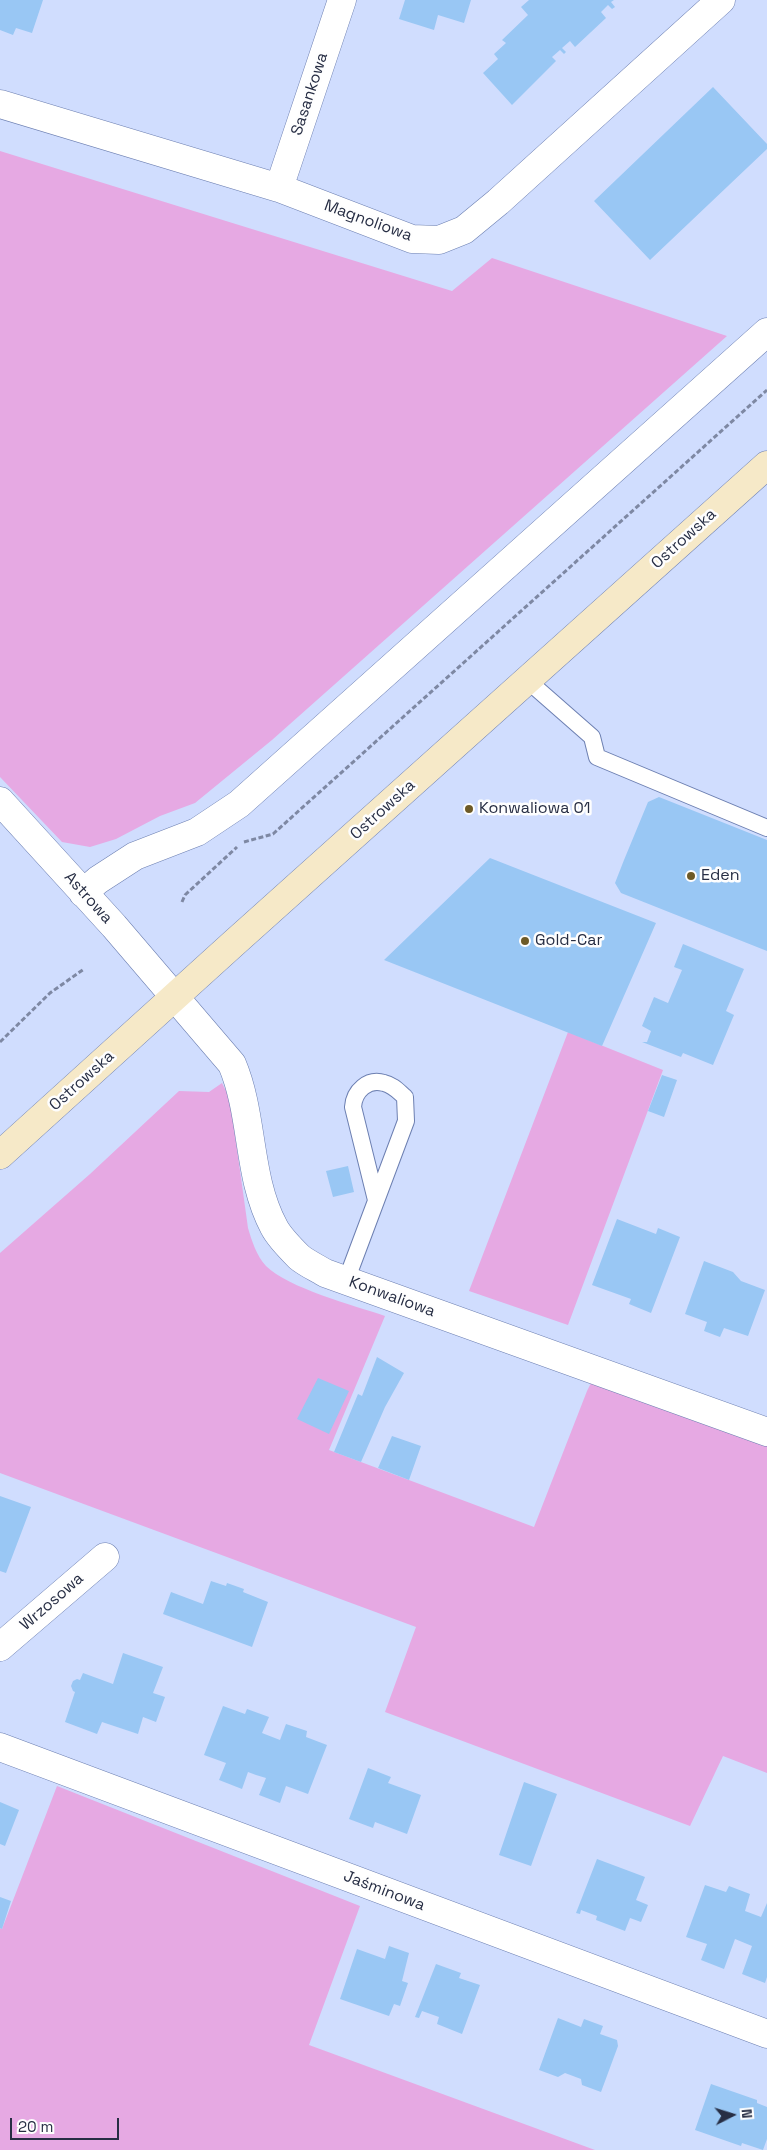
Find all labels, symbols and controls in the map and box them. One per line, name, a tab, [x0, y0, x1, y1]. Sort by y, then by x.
street label: Sasankowa	[288, 50, 332, 138]
street label: Magnoliowa	[321, 196, 415, 246]
street label: Ostrowska	[648, 505, 720, 573]
street label: Ostrowska	[347, 776, 419, 844]
place label: Konwaliowa 01	[479, 799, 590, 819]
marker: Konwaliowa 01	[463, 803, 475, 815]
place label: Eden	[701, 866, 740, 886]
street label: Astrowa	[60, 868, 116, 928]
marker: Eden	[685, 870, 697, 882]
place label: Gold-Car	[535, 931, 602, 951]
marker: Gold-Car	[519, 935, 531, 947]
street label: Ostrowska	[46, 1047, 118, 1115]
street label: Konwaliowa	[346, 1273, 438, 1321]
street label: Wrzosowa	[16, 1569, 88, 1635]
street label: Jaśminowa	[341, 1867, 427, 1915]
north arrow	[707, 2090, 757, 2140]
scale bar	[12, 2108, 121, 2140]
text: N	[738, 2108, 756, 2119]
text: 20 m	[18, 2117, 53, 2136]

